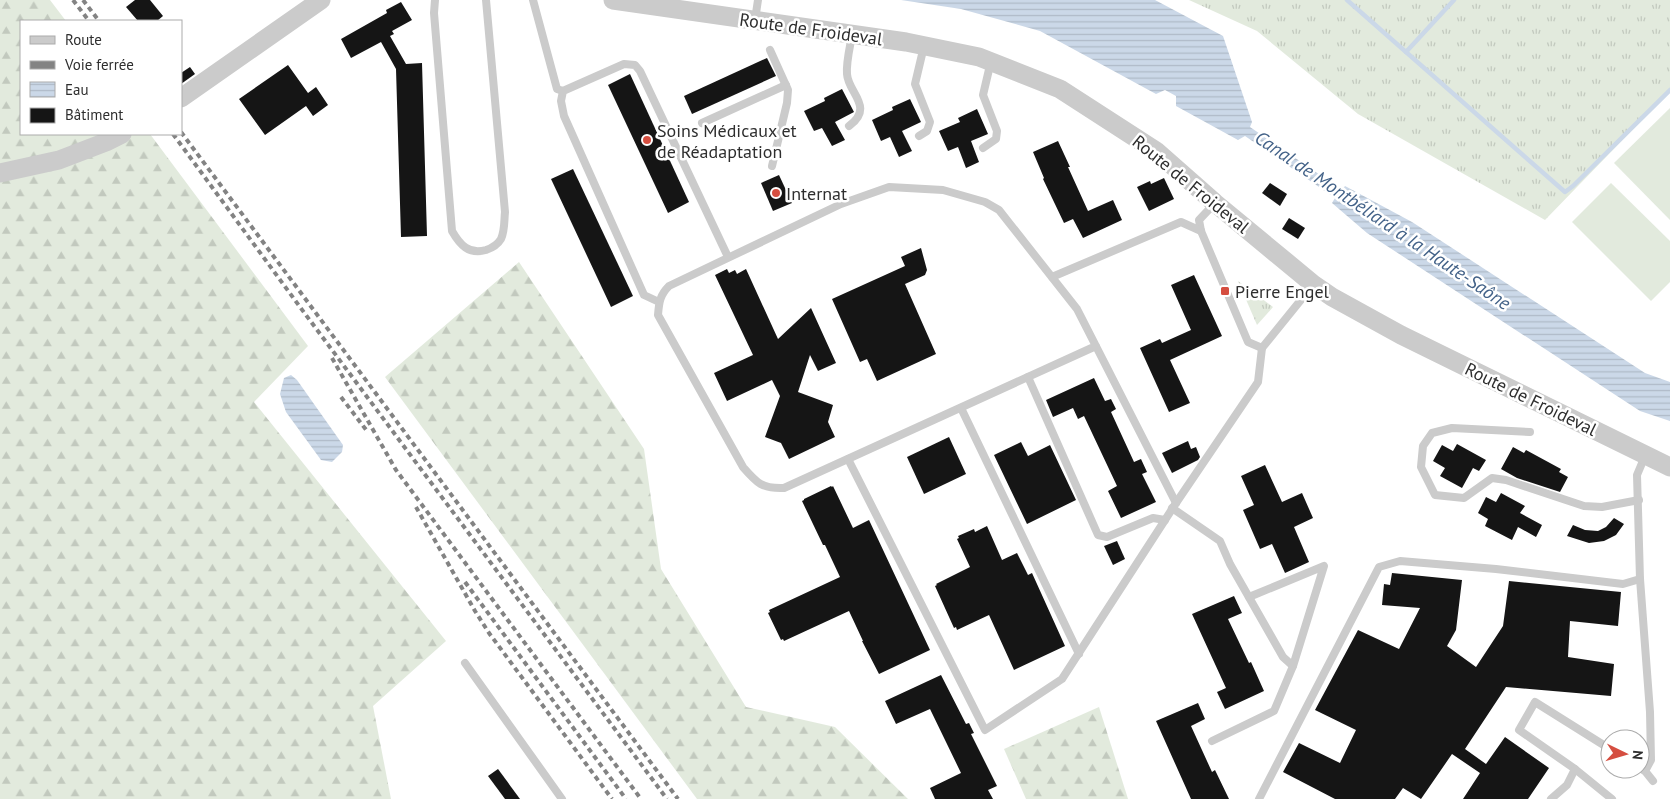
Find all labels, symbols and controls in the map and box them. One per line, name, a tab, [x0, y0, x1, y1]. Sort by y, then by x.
street label: Route de Froideval	[738, 8, 885, 51]
legend	[20, 20, 182, 135]
text: Route	[65, 30, 102, 49]
text: Voie ferrée	[64, 55, 134, 74]
text: Eau	[65, 80, 89, 99]
text: Bâtiment	[65, 105, 123, 124]
place label: Soins Médicaux et de Réadaptation	[657, 119, 797, 163]
water label: Canal de Montbéliard à la Haute-Saône	[1250, 125, 1516, 315]
street label: Route de Froideval	[1128, 130, 1255, 239]
marker: Soins Médicaux et de Réadaptation	[641, 134, 653, 146]
place label: Internat	[786, 182, 847, 205]
marker: Internat	[770, 187, 782, 199]
place label: Pierre Engel	[1235, 280, 1330, 303]
marker: Pierre Engel	[1219, 285, 1231, 297]
street label: Route de Froideval	[1461, 357, 1601, 441]
north arrow	[1600, 729, 1650, 779]
text: N	[1629, 750, 1647, 761]

